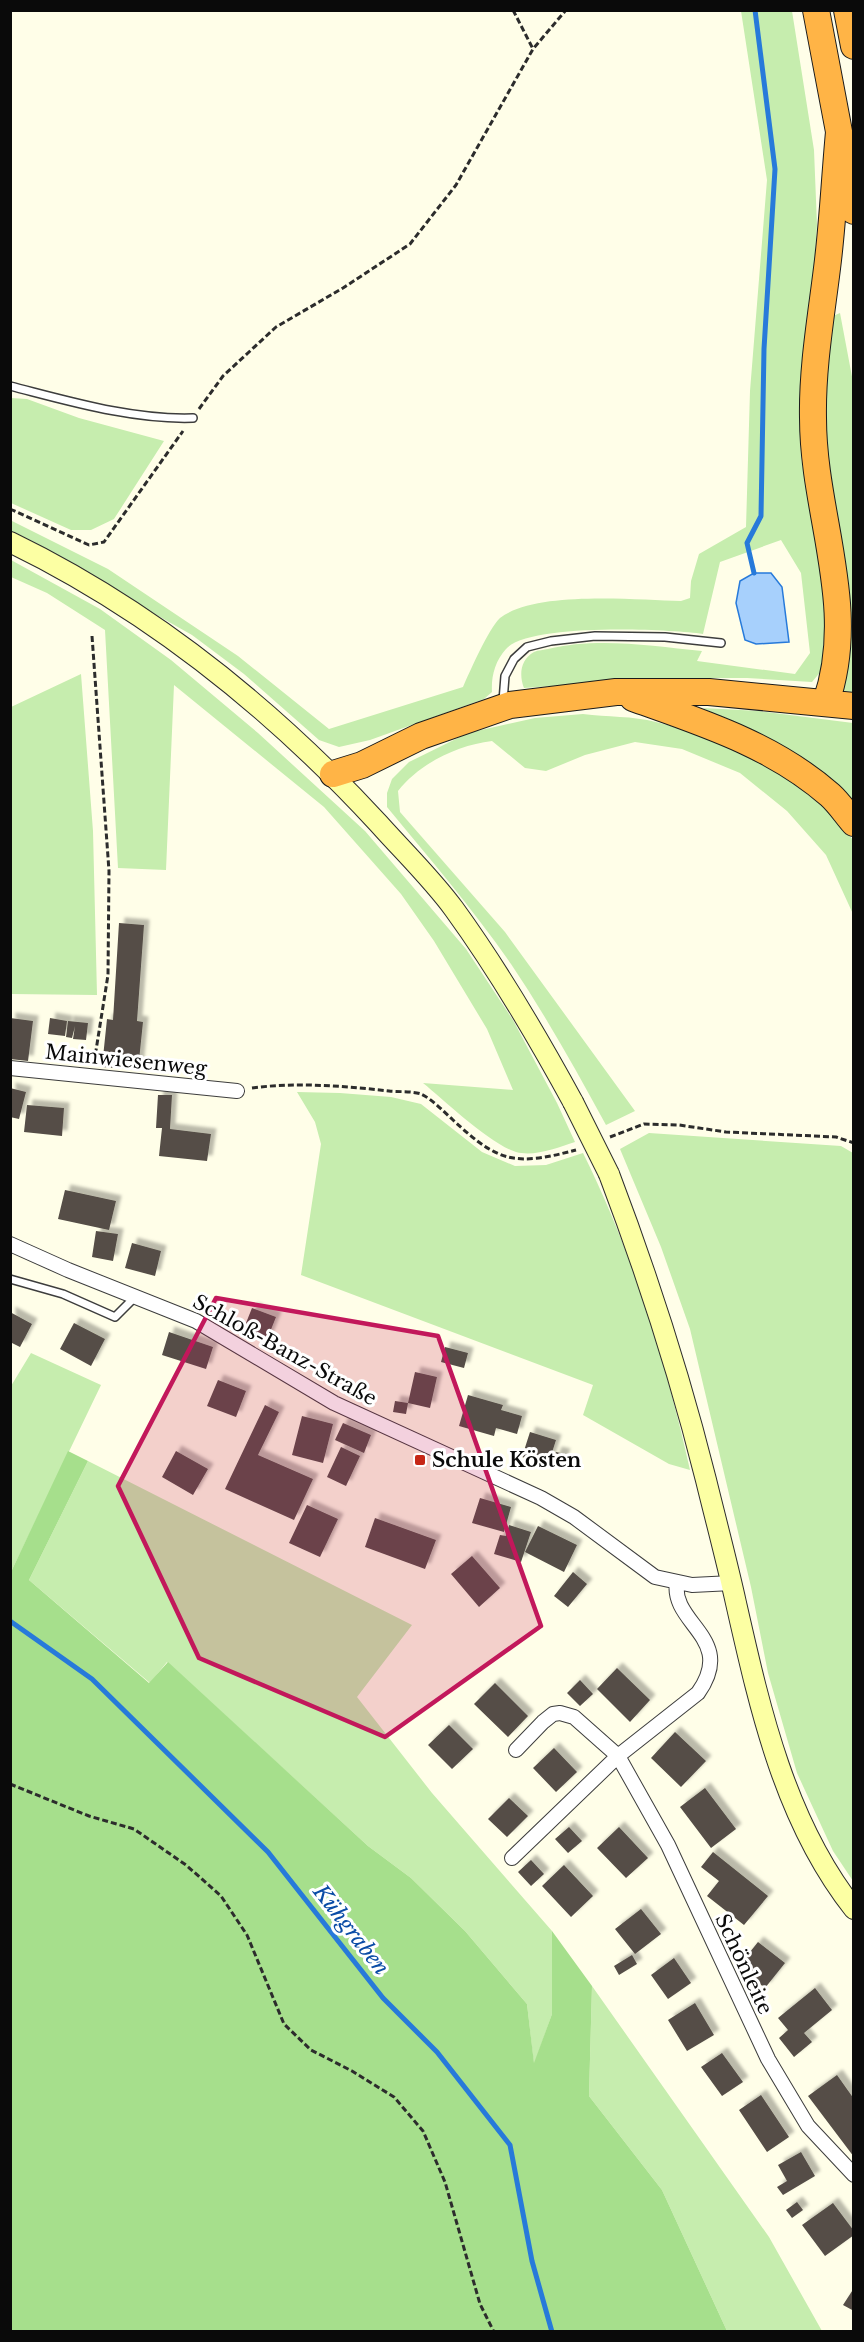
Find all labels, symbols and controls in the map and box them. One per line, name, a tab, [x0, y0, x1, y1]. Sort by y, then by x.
street label: Mainwiesenweg	[44, 1040, 209, 1081]
street label: Schloß-Banz-Straße	[189, 1289, 381, 1411]
place label: Schule Kösten	[432, 1448, 582, 1472]
marker: Schule Kösten	[413, 1453, 427, 1467]
water label: Kühgraben	[307, 1879, 394, 1980]
street label: Schönleite	[710, 1910, 778, 2018]

